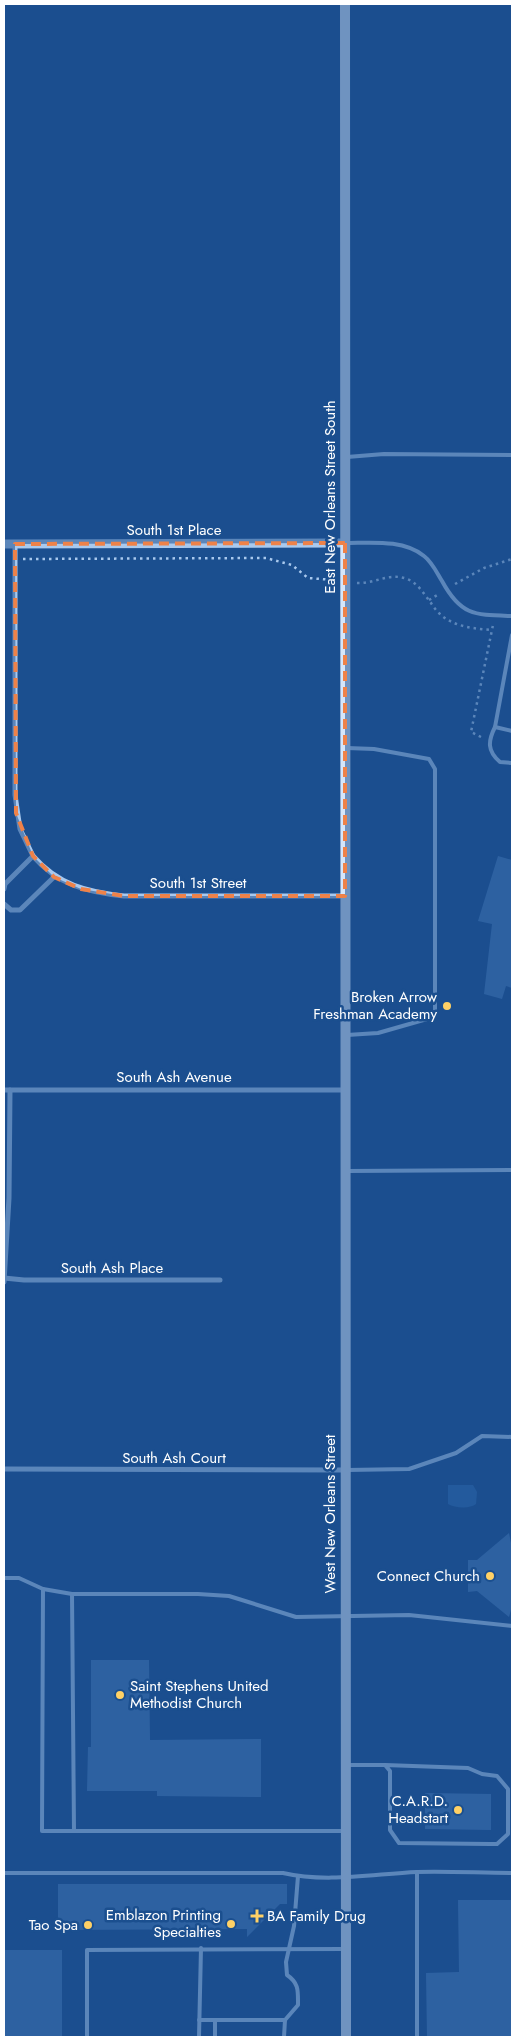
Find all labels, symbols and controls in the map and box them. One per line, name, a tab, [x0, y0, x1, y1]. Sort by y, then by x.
street label: East New Orleans Street South	[319, 400, 341, 594]
street label: South 1st Place	[127, 519, 222, 541]
street label: South 1st Street	[150, 872, 247, 894]
place label: Broken Arrow Freshman Academy	[313, 986, 438, 1025]
marker: Broken Arrow Freshman Academy	[441, 1000, 453, 1012]
street label: South Ash Avenue	[116, 1066, 232, 1088]
street label: South Ash Place	[61, 1257, 163, 1279]
street label: West New Orleans Street	[319, 1434, 341, 1593]
street label: South Ash Court	[122, 1447, 226, 1469]
place label: Connect Church	[377, 1565, 480, 1587]
marker: Connect Church	[484, 1570, 496, 1582]
place label: Saint Stephens United Methodist Church	[130, 1675, 268, 1714]
marker: Saint Stephens United Methodist Church	[114, 1689, 126, 1701]
place label: C.A.R.D. Headstart	[388, 1790, 448, 1829]
marker: C.A.R.D. Headstart	[452, 1804, 464, 1816]
place label: Emblazon Printing Specialties	[106, 1904, 221, 1943]
place label: BA Family Drug	[267, 1905, 366, 1927]
marker: BA Family Drug	[251, 1910, 263, 1922]
place label: Tao Spa	[29, 1914, 78, 1936]
marker: Emblazon Printing Specialties	[225, 1918, 237, 1930]
marker: Tao Spa	[82, 1919, 94, 1931]

